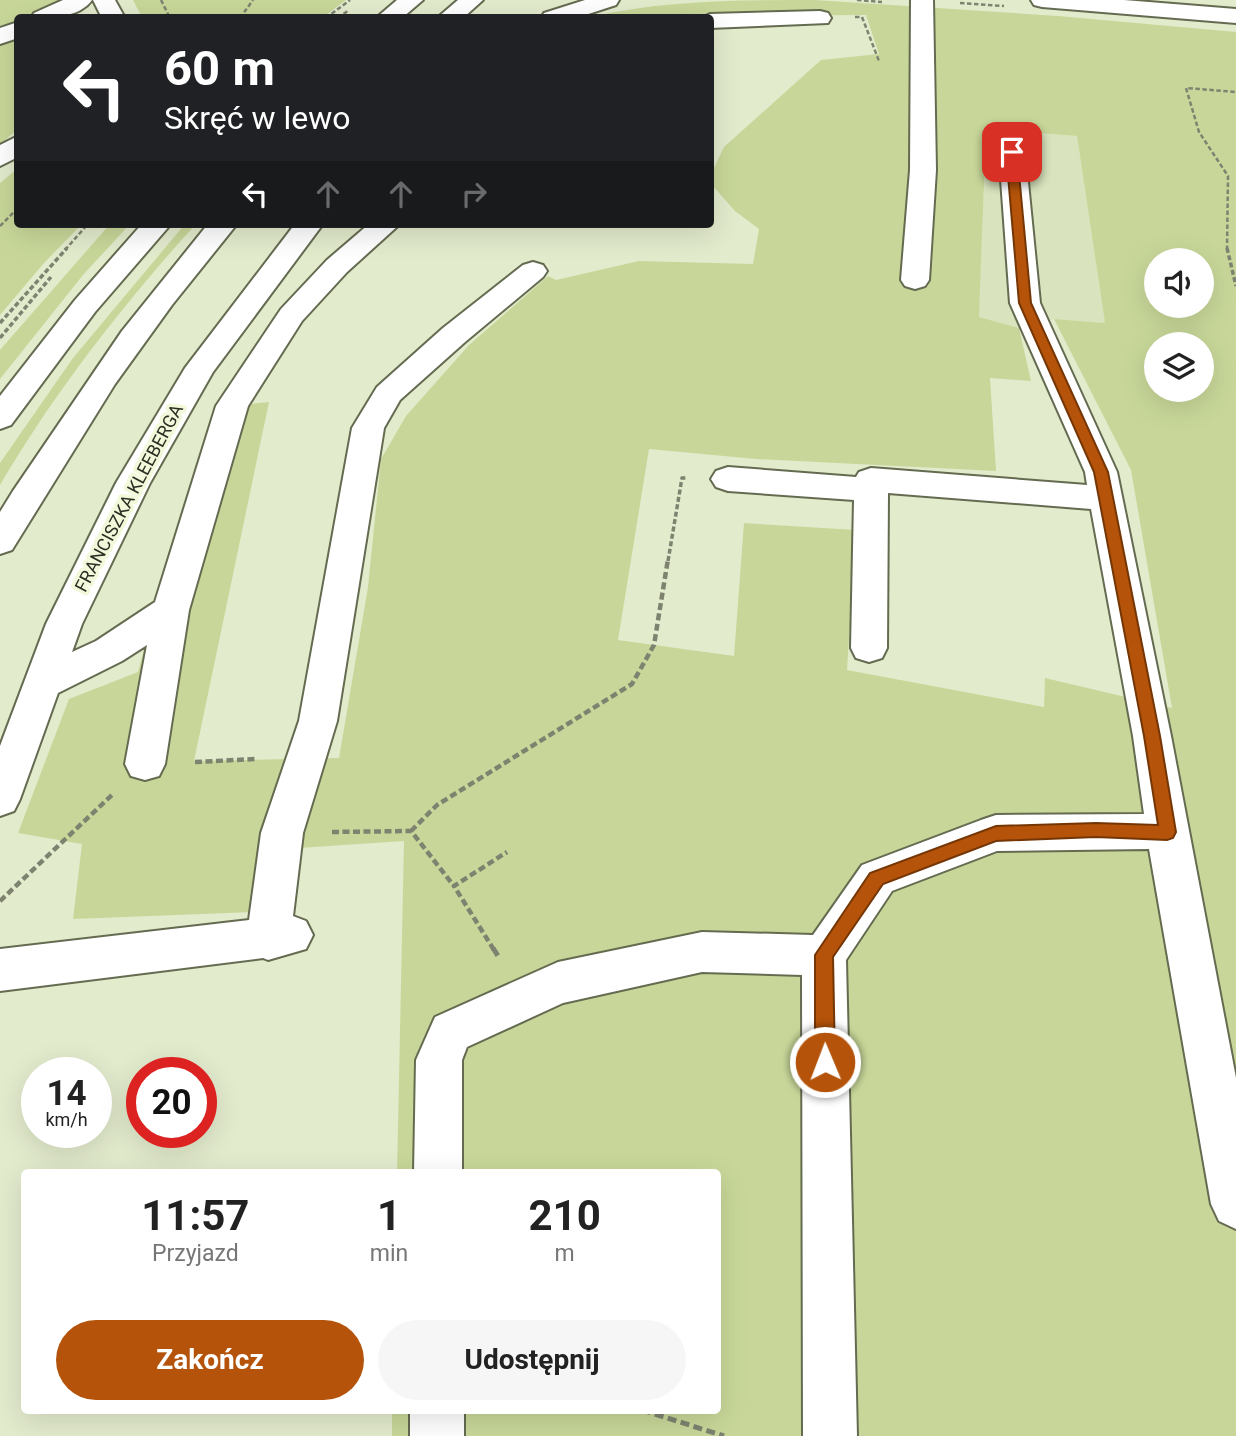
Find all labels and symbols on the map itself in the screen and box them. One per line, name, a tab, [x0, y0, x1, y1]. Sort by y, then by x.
pin	[982, 122, 1042, 182]
street label: FRANCISZKA KLEEBERGA	[70, 400, 187, 595]
position arrow	[788, 1025, 862, 1099]
speed limit sign: 20	[126, 1057, 217, 1148]

